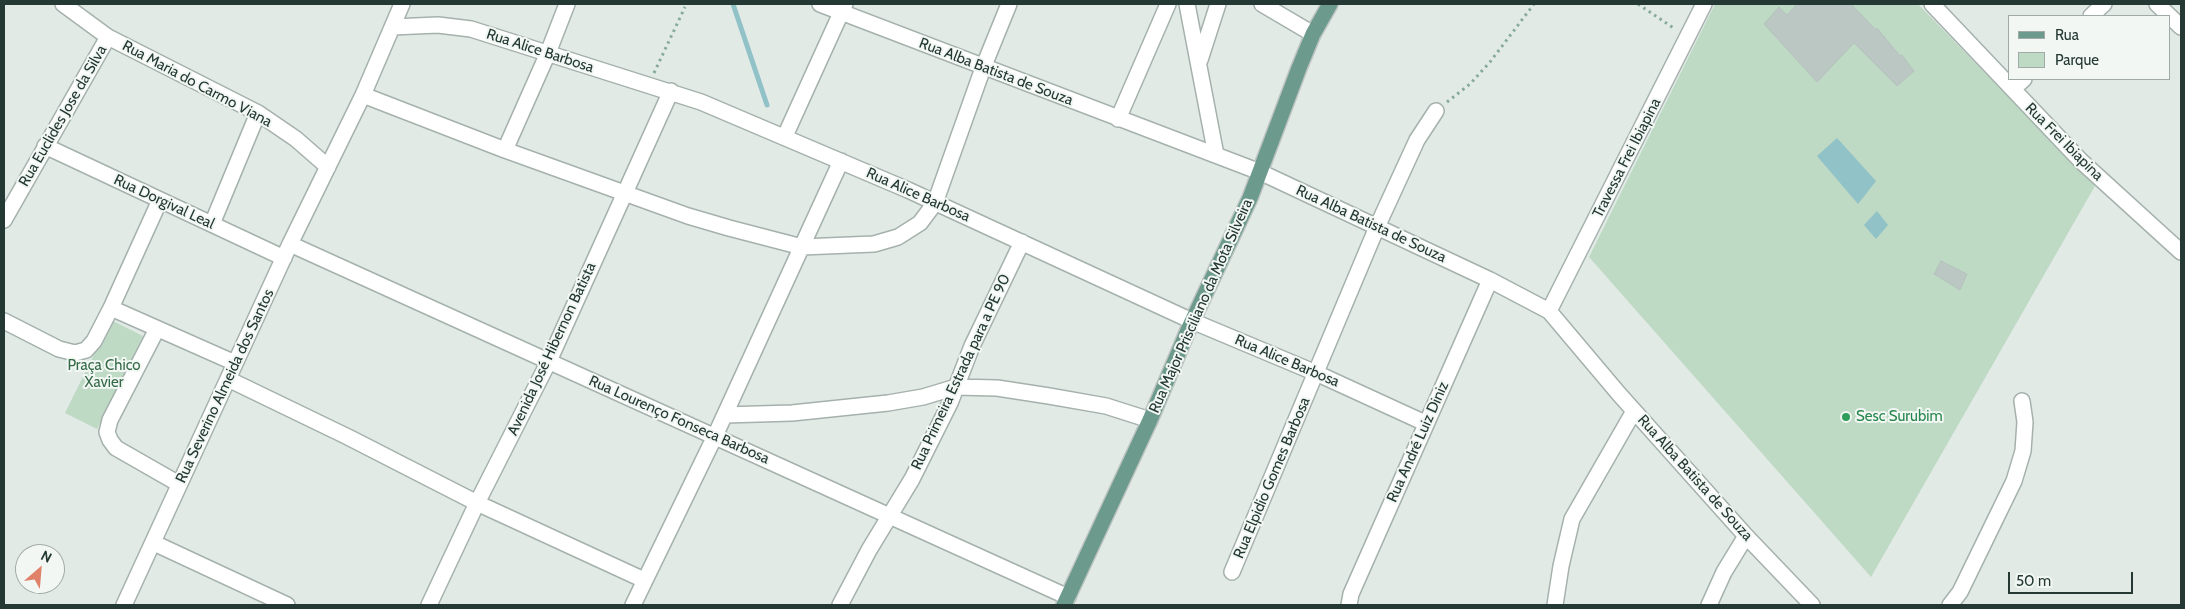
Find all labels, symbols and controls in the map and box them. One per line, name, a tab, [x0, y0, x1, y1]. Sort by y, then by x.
legend	[2008, 15, 2170, 80]
street label: Rua Alice Barbosa	[484, 25, 596, 77]
text: Rua	[2055, 26, 2079, 44]
street label: Rua Alba Batista de Souza	[916, 34, 1076, 110]
street label: Rua Maria do Carmo Viana	[119, 37, 275, 131]
street label: Rua Euclides Jose da Silva	[15, 42, 111, 190]
text: Parque	[2055, 51, 2099, 69]
street label: Travessa Frei Ibiapina	[1589, 95, 1665, 221]
street label: Rua Frei Ibiapina	[2021, 99, 2107, 185]
street label: Rua Alice Barbosa	[863, 164, 973, 226]
street label: Rua Dorgival Leal	[111, 171, 217, 233]
street label: Rua Alba Batista de Souza	[1293, 181, 1449, 267]
street label: Rua Major Prisciliano da Mota Silveira	[1145, 196, 1257, 416]
street label: Avenida José Hibernon Batista	[504, 260, 600, 438]
street label: Rua Primeira Estrada para a PE 90	[908, 271, 1014, 473]
street label: Rua Severino Almeida dos Santos	[172, 286, 278, 486]
street label: Rua Alice Barbosa	[1232, 331, 1342, 391]
park label: Praça Chico Xavier	[67, 357, 141, 392]
street label: Rua Lourenço Fonseca Barbosa	[586, 372, 772, 468]
street label: Rua André Luiz Diniz	[1383, 379, 1453, 505]
street label: Rua Elpidio Gomes Barbosa	[1230, 395, 1314, 561]
place label: Sesc Surubim	[1856, 408, 1943, 426]
street label: Rua Alba Batista de Souza	[1634, 411, 1756, 545]
marker: Sesc Surubim	[1840, 411, 1852, 423]
north arrow	[15, 544, 65, 594]
text: N	[38, 546, 55, 567]
scale bar	[2010, 562, 2135, 594]
text: 50 m	[2016, 572, 2051, 590]

